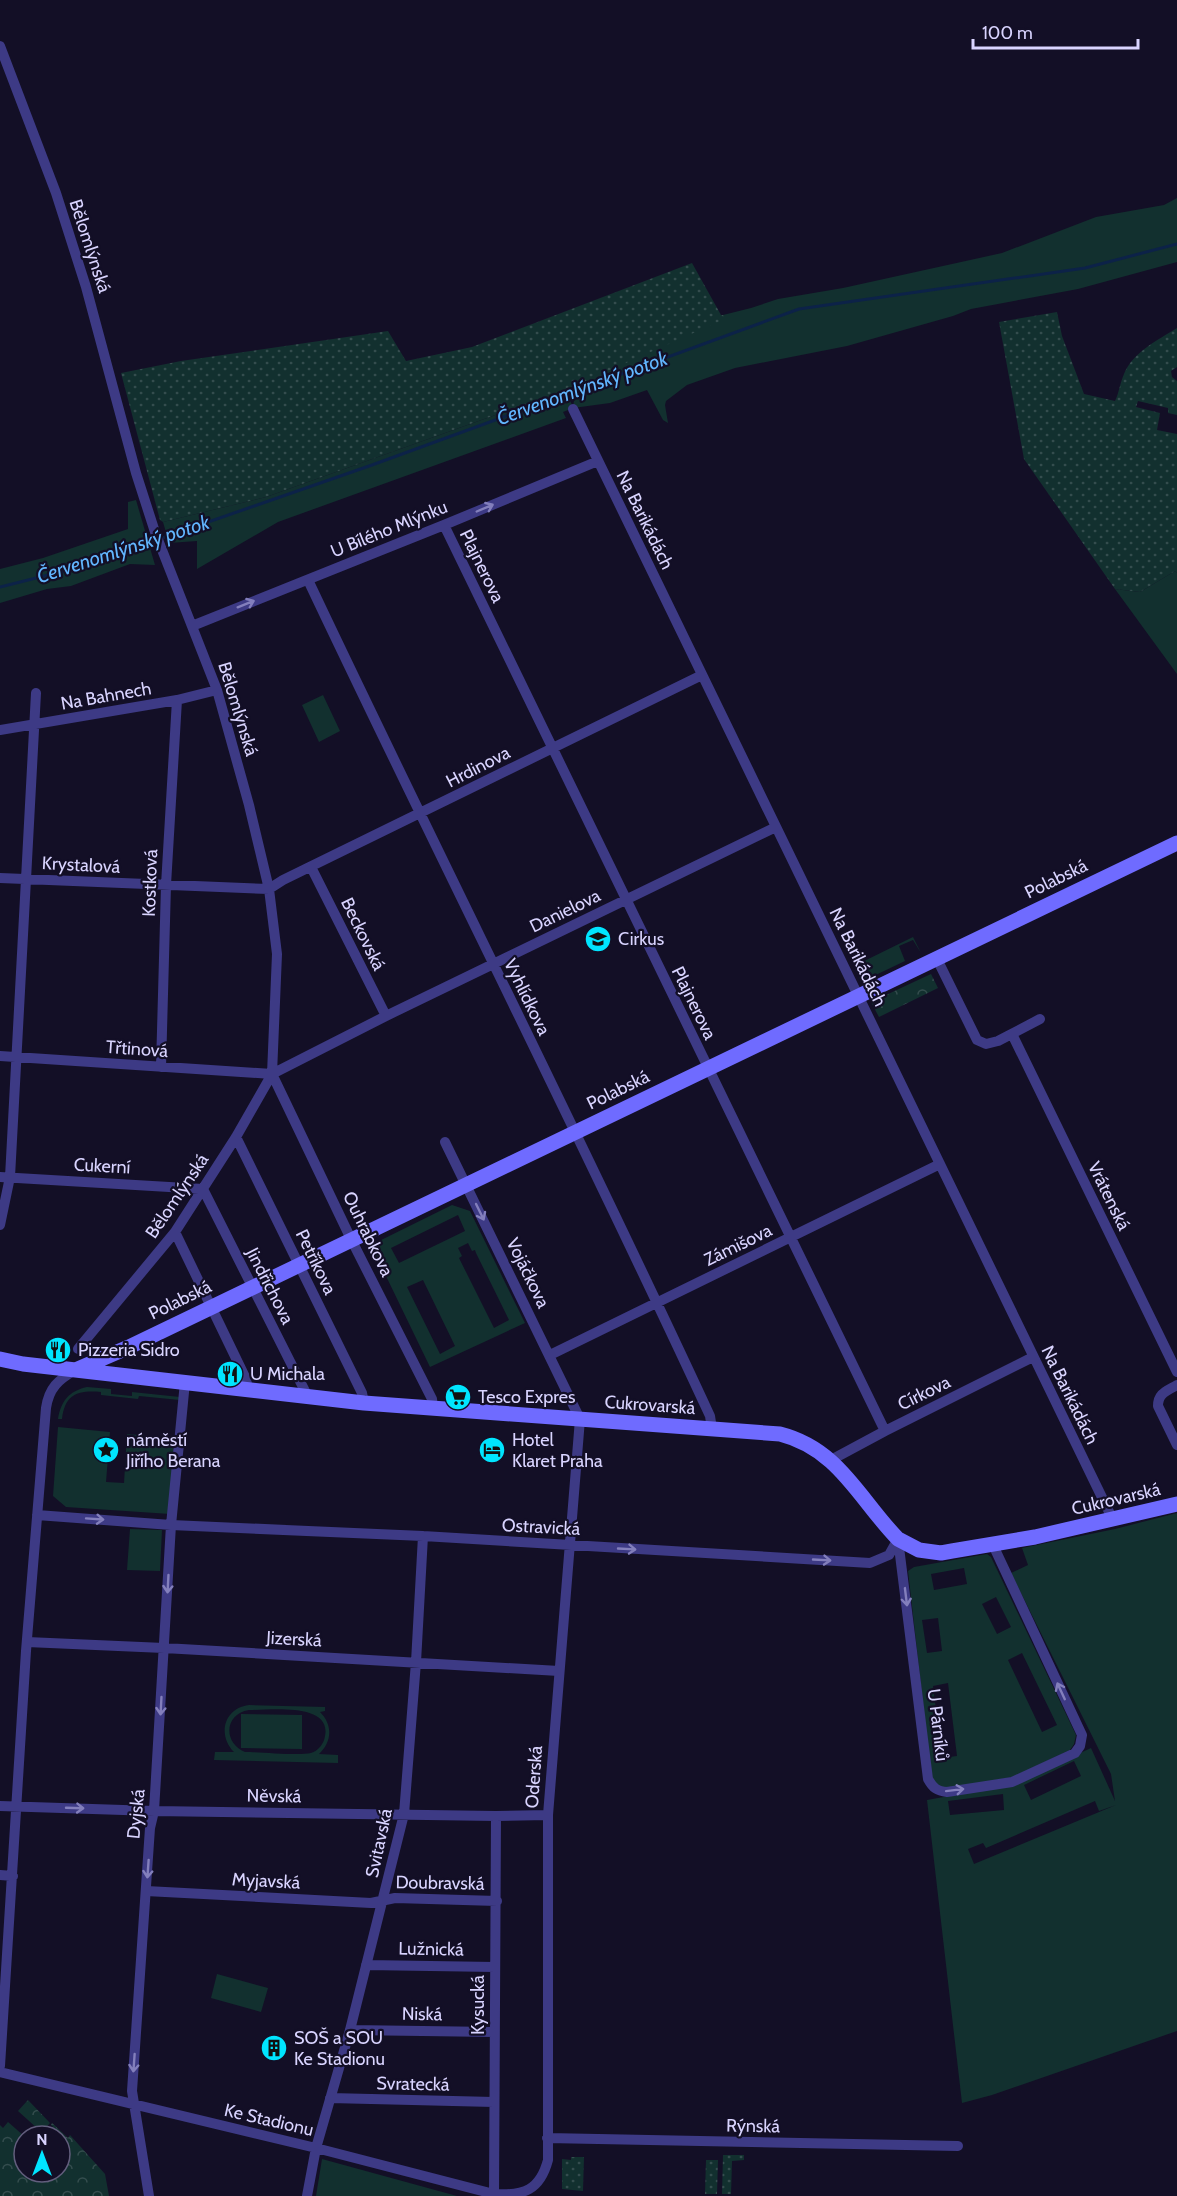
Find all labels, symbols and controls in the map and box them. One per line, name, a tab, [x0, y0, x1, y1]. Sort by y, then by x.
scale bar	[973, 12, 1138, 50]
text: 100 m	[982, 22, 1033, 44]
street label: Bělomlýnská	[65, 196, 116, 296]
water label: Červenomlýnský potok	[493, 345, 672, 430]
street label: Na Barikádách	[612, 467, 678, 573]
street label: U Bílého Mlýnku	[327, 496, 451, 562]
one-way arrow	[476, 502, 494, 513]
water label: Červenomlýnský potok	[34, 509, 214, 588]
street label: Plajnerova	[455, 526, 509, 607]
one-way arrow	[236, 598, 255, 609]
street label: Bělomlýnská	[213, 659, 263, 759]
street label: Na Bahnech	[59, 677, 153, 715]
street label: Hrdinova	[442, 741, 514, 792]
street label: Kostková	[138, 848, 162, 917]
street label: Krystalová	[41, 852, 121, 878]
street label: Polabská	[1021, 854, 1091, 904]
street label: Danielova	[526, 884, 604, 938]
street label: Beckovská	[336, 894, 390, 974]
street label: Na Barikádách	[825, 904, 891, 1010]
school or university icon: Cirkus	[583, 924, 613, 954]
place label: Cirkus	[618, 928, 664, 950]
street label: Vyhlídkova	[499, 955, 555, 1039]
street label: Plajnerova	[667, 963, 721, 1044]
street label: Třtinová	[105, 1036, 169, 1062]
street label: Polabská	[583, 1065, 653, 1115]
street label: Bělomlýnská	[141, 1149, 213, 1242]
street label: Cukerní	[73, 1154, 131, 1178]
street label: Vrátenská	[1083, 1158, 1135, 1234]
street label: Ouhrabkova	[338, 1188, 398, 1280]
one-way arrow	[474, 1202, 486, 1220]
street label: Zámišova	[701, 1219, 776, 1271]
street label: Petříkova	[291, 1226, 341, 1298]
street label: Vojáčkova	[502, 1234, 555, 1312]
street label: Jindřichova	[241, 1243, 299, 1328]
street label: Polabská	[145, 1275, 215, 1325]
restaurant icon: Pizzeria Sidro	[43, 1335, 73, 1365]
place label: Pizzeria Sidro	[78, 1339, 180, 1361]
street label: Na Barikádách	[1037, 1342, 1103, 1448]
restaurant icon: U Michala	[215, 1359, 245, 1389]
place label: U Michala	[250, 1363, 325, 1385]
street label: Církova	[894, 1371, 954, 1415]
supermarket icon: Tesco Expres	[443, 1382, 473, 1412]
place label: Tesco Expres	[478, 1386, 576, 1408]
street label: Cukrovarská	[604, 1391, 696, 1419]
place label: náměstí Jiřího Berana	[125, 1429, 221, 1472]
place label: Hotel Klaret Praha	[512, 1429, 603, 1472]
place icon: náměstí Jiřího Berana	[91, 1435, 121, 1465]
hotel icon: Hotel Klaret Praha	[477, 1435, 507, 1465]
street label: Cukrovarská	[1069, 1478, 1163, 1520]
one-way arrow	[85, 1514, 105, 1525]
street label: Ostravická	[501, 1514, 581, 1540]
one-way arrow	[617, 1543, 637, 1554]
one-way arrow	[812, 1555, 832, 1566]
one-way arrow	[162, 1573, 173, 1593]
one-way arrow	[900, 1587, 911, 1607]
street label: Jizerská	[265, 1627, 323, 1651]
one-way arrow	[1055, 1683, 1067, 1701]
street label: U Párníků	[923, 1688, 953, 1762]
one-way arrow	[155, 1695, 166, 1715]
street label: Oderská	[521, 1745, 547, 1809]
one-way arrow	[945, 1784, 964, 1795]
street label: Něvská	[246, 1785, 302, 1807]
street label: Dyjská	[122, 1788, 150, 1840]
one-way arrow	[64, 1803, 84, 1814]
street label: Svitavská	[361, 1806, 397, 1880]
one-way arrow	[142, 1858, 153, 1878]
street label: Myjavská	[231, 1868, 301, 1894]
street label: Doubravská	[395, 1871, 485, 1895]
street label: Lužnická	[398, 1937, 464, 1961]
street label: Kysucká	[467, 1975, 489, 2035]
street label: Niská	[402, 2003, 443, 2025]
place label: SOŠ a SOU Ke Stadionu	[294, 2027, 385, 2070]
building icon: SOŠ a SOU Ke Stadionu	[259, 2033, 289, 2063]
one-way arrow	[128, 2053, 139, 2073]
street label: Svratecká	[376, 2072, 450, 2096]
street label: Ke Stadionu	[222, 2099, 316, 2141]
street label: Rýnská	[726, 2115, 781, 2137]
north arrow	[12, 2124, 72, 2184]
text: N	[36, 2130, 48, 2149]

